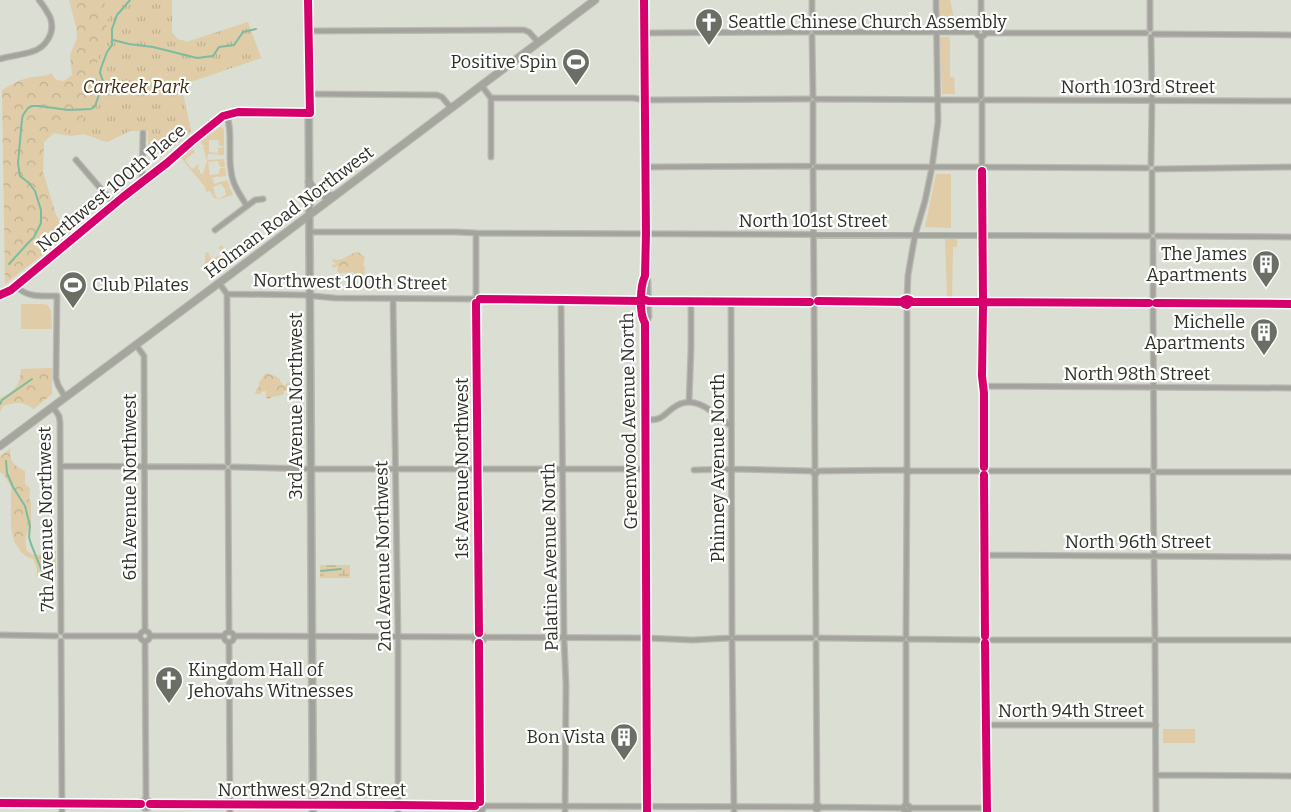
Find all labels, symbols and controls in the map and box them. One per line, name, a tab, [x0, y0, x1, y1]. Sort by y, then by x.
church icon: Seattle Chinese Church Assembly	[694, 7, 724, 46]
place label: Seattle Chinese Church Assembly	[728, 11, 1007, 33]
sports icon: Positive Spin	[561, 47, 591, 86]
place label: Positive Spin	[450, 51, 558, 73]
park label: Carkeek Park	[83, 76, 189, 98]
street label: North 103rd Street	[1061, 76, 1216, 98]
street label: Northwest 100th Place	[32, 119, 190, 257]
street label: Holman Road Northwest	[200, 141, 378, 283]
street label: North 101st Street	[738, 210, 888, 232]
place label: The James Apartments	[1146, 243, 1247, 286]
building icon: The James Apartments	[1251, 249, 1281, 288]
street label: Northwest 100th Street	[253, 269, 448, 295]
sports icon: Club Pilates	[58, 270, 88, 309]
place label: Club Pilates	[92, 274, 189, 296]
place label: Michelle Apartments	[1144, 311, 1245, 354]
street label: 3rd Avenue Northwest	[285, 312, 307, 499]
street label: Greenwood Avenue North	[616, 312, 642, 530]
building icon: Michelle Apartments	[1249, 317, 1279, 356]
street label: North 98th Street	[1064, 363, 1211, 385]
street label: Phinney Avenue North	[707, 373, 729, 563]
street label: 1st Avenue Northwest	[451, 377, 473, 559]
street label: 6th Avenue Northwest	[119, 393, 141, 580]
street label: 7th Avenue Northwest	[33, 426, 59, 612]
street label: 2nd Avenue Northwest	[370, 460, 396, 652]
street label: Palatine Avenue North	[537, 463, 563, 651]
street label: North 96th Street	[1065, 531, 1212, 553]
place label: Kingdom Hall of Jehovahs Witnesses	[187, 659, 354, 702]
church icon: Kingdom Hall of Jehovahs Witnesses	[154, 665, 184, 704]
street label: North 94th Street	[998, 700, 1145, 722]
building icon: Bon Vista	[609, 722, 639, 761]
place label: Bon Vista	[526, 726, 605, 748]
street label: Northwest 92nd Street	[218, 779, 407, 801]

